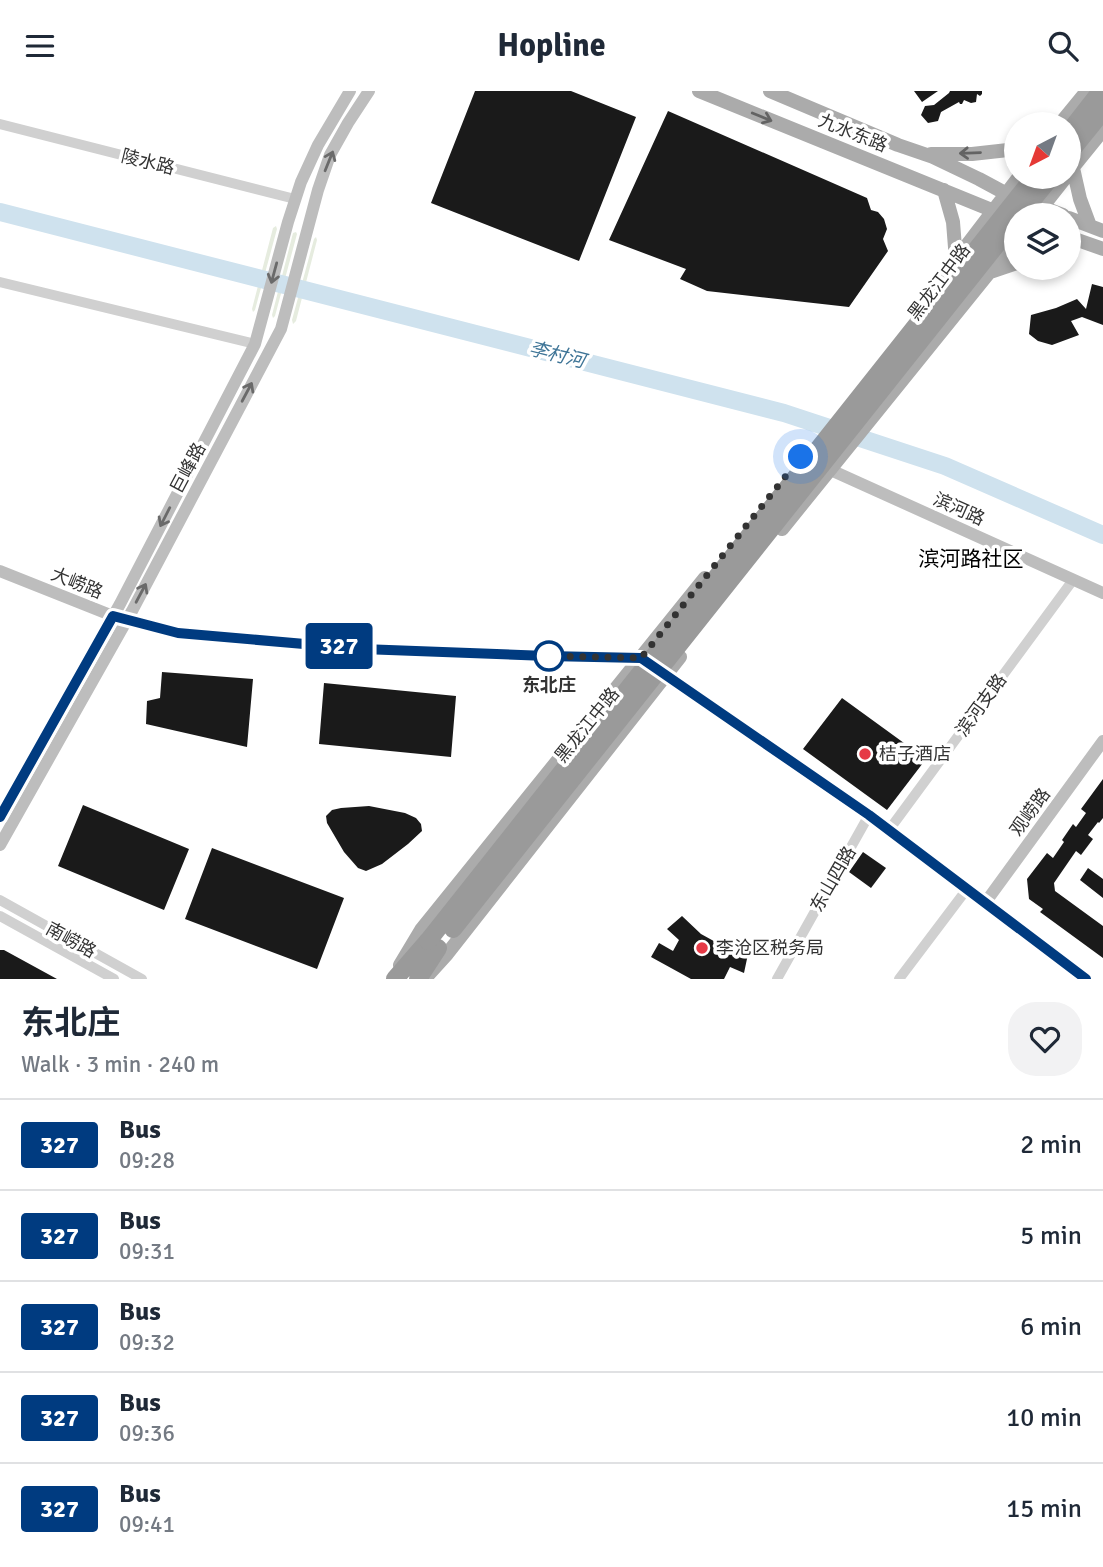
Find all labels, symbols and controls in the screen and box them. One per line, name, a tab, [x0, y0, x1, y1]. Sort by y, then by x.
text: Hopline	[497, 26, 606, 65]
icon: menu	[21, 27, 59, 65]
icon: search	[1044, 27, 1082, 65]
street label: 九水东路	[816, 109, 890, 157]
one-way arrow	[751, 111, 772, 124]
north arrow	[1004, 112, 1082, 189]
map controls	[1004, 112, 1081, 280]
street label: 陵水路	[119, 145, 177, 179]
one-way arrow	[959, 147, 982, 160]
one-way arrow	[323, 151, 336, 173]
button: layers	[1004, 203, 1081, 280]
street label: 黑龙江中路	[903, 239, 975, 325]
one-way arrow	[267, 261, 280, 284]
water label: 李村河	[526, 336, 591, 375]
one-way arrow	[241, 382, 254, 403]
street label: 巨峰路	[166, 439, 210, 497]
your location	[783, 439, 818, 474]
street label: 滨河路	[930, 488, 988, 530]
one-way arrow	[158, 506, 172, 527]
district label: 滨河路社区	[919, 546, 1024, 572]
street label: 大崂路	[48, 563, 106, 603]
one-way arrow	[135, 584, 149, 604]
line badge: 327	[299, 623, 379, 669]
text: 327	[320, 631, 358, 661]
marker: 东北庄	[534, 641, 564, 671]
street label: 滨河支路	[951, 669, 1011, 741]
place label: 东北庄	[522, 674, 576, 696]
street label: 黑龙江中路	[550, 683, 624, 767]
place label: 桔子酒店	[879, 743, 951, 765]
marker: 桔子酒店	[857, 746, 873, 762]
street label: 观崂路	[1005, 784, 1055, 840]
street label: 东山四路	[805, 842, 861, 916]
street label: 南崂路	[42, 917, 100, 963]
place label: 李沧区税务局	[716, 937, 824, 959]
marker: 李沧区税务局	[694, 940, 710, 956]
button: heart	[1008, 1002, 1082, 1076]
text: 东北庄	[21, 1003, 120, 1044]
text: Walk · 3 min · 240 m	[21, 1050, 219, 1079]
text: Bus	[119, 1114, 161, 1146]
text: 2 min	[1020, 1129, 1082, 1161]
text: 327	[40, 1130, 79, 1160]
text: 09:28	[119, 1146, 175, 1175]
text: Bus	[119, 1205, 161, 1237]
text: 5 min	[1020, 1220, 1082, 1252]
text: 327	[40, 1221, 79, 1251]
text: 09:31	[119, 1237, 175, 1266]
text: Bus	[119, 1296, 161, 1328]
text: 6 min	[1020, 1311, 1082, 1343]
text: 327	[40, 1312, 79, 1342]
text: 09:32	[119, 1328, 175, 1357]
text: Bus	[119, 1387, 161, 1419]
text: 10 min	[1006, 1402, 1082, 1434]
text: 327	[40, 1403, 79, 1433]
text: 09:36	[119, 1419, 175, 1448]
text: Bus	[119, 1478, 161, 1510]
text: 15 min	[1006, 1493, 1082, 1525]
text: 327	[40, 1494, 79, 1524]
text: 09:41	[119, 1510, 175, 1539]

